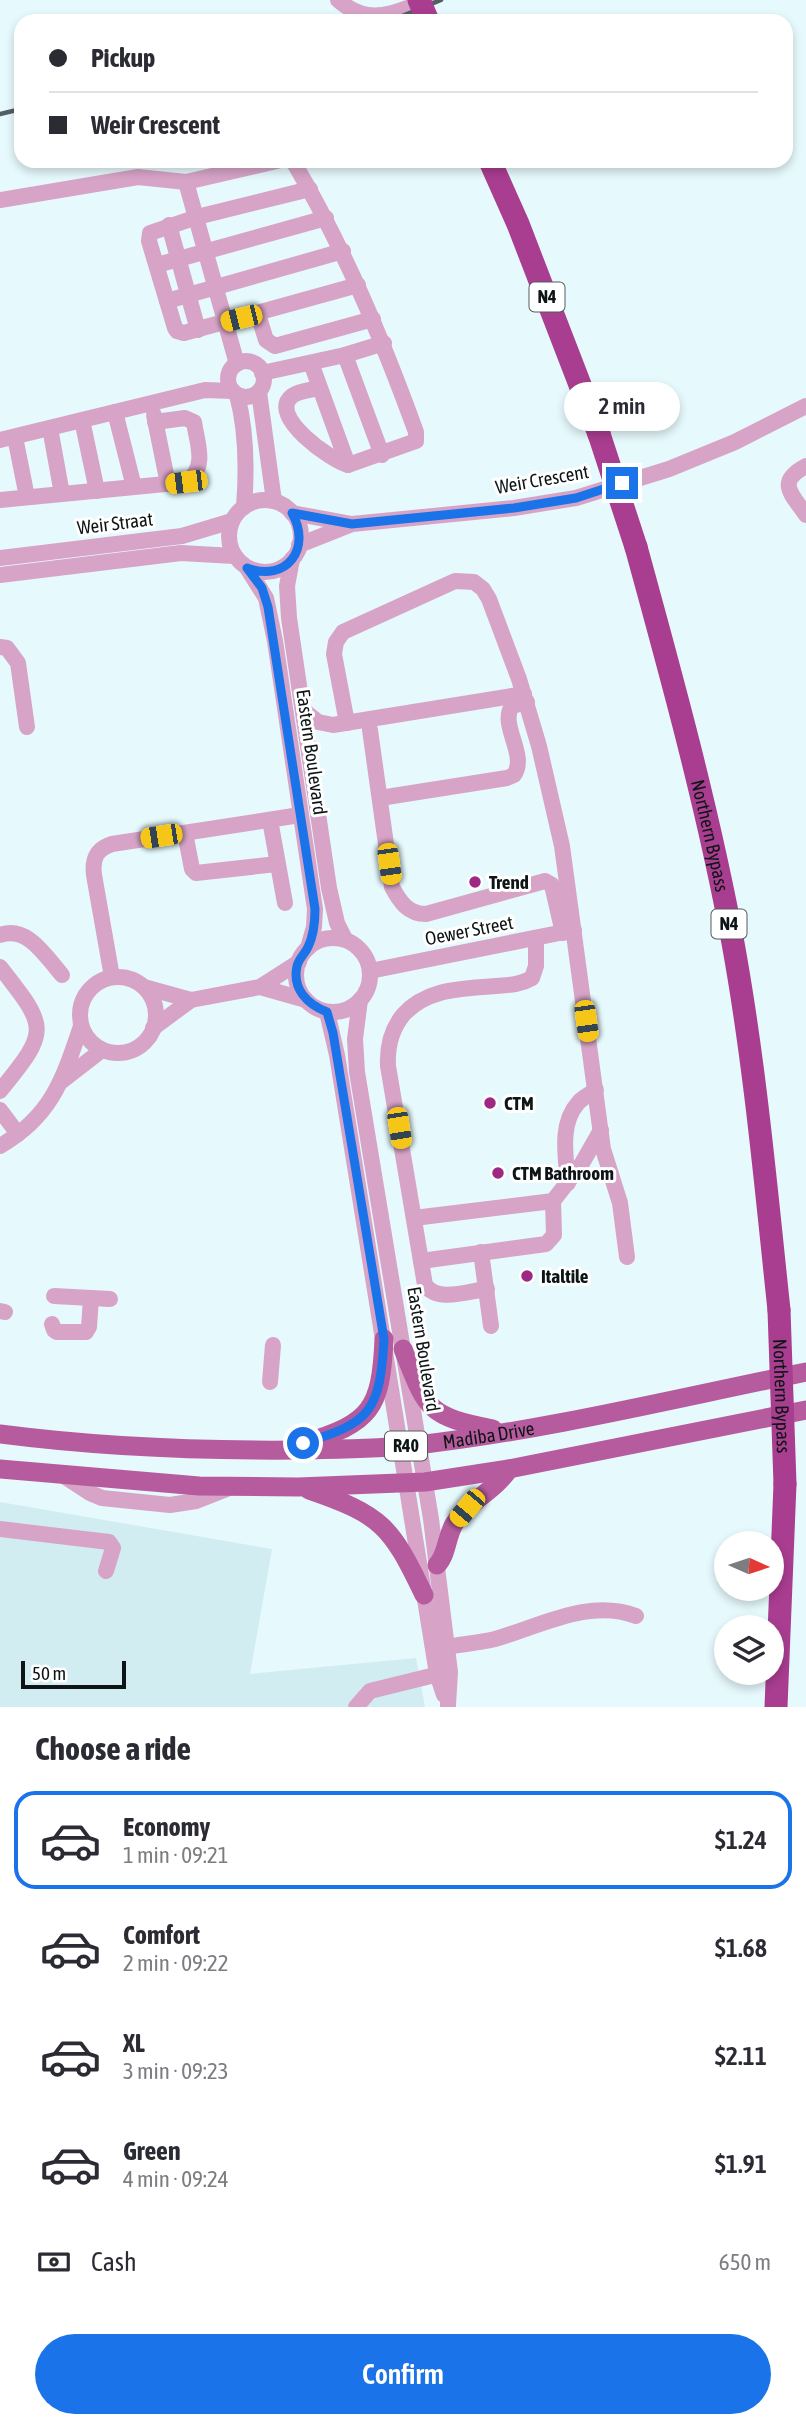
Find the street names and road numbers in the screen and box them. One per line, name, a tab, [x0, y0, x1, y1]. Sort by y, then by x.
road number: N4	[530, 282, 564, 312]
street label: Weir Crescent	[494, 460, 590, 498]
street label: Weir Straat	[76, 507, 154, 539]
street label: Eastern Boulevard	[292, 688, 332, 816]
street label: Northern Bypass	[687, 777, 734, 894]
road number: N4	[712, 909, 746, 939]
street label: Oewer Street	[423, 911, 515, 949]
street label: Eastern Boulevard	[403, 1285, 445, 1413]
street label: Northern Bypass	[769, 1338, 795, 1454]
street label: Madiba Drive	[441, 1417, 536, 1453]
road number: R40	[385, 1432, 427, 1461]

